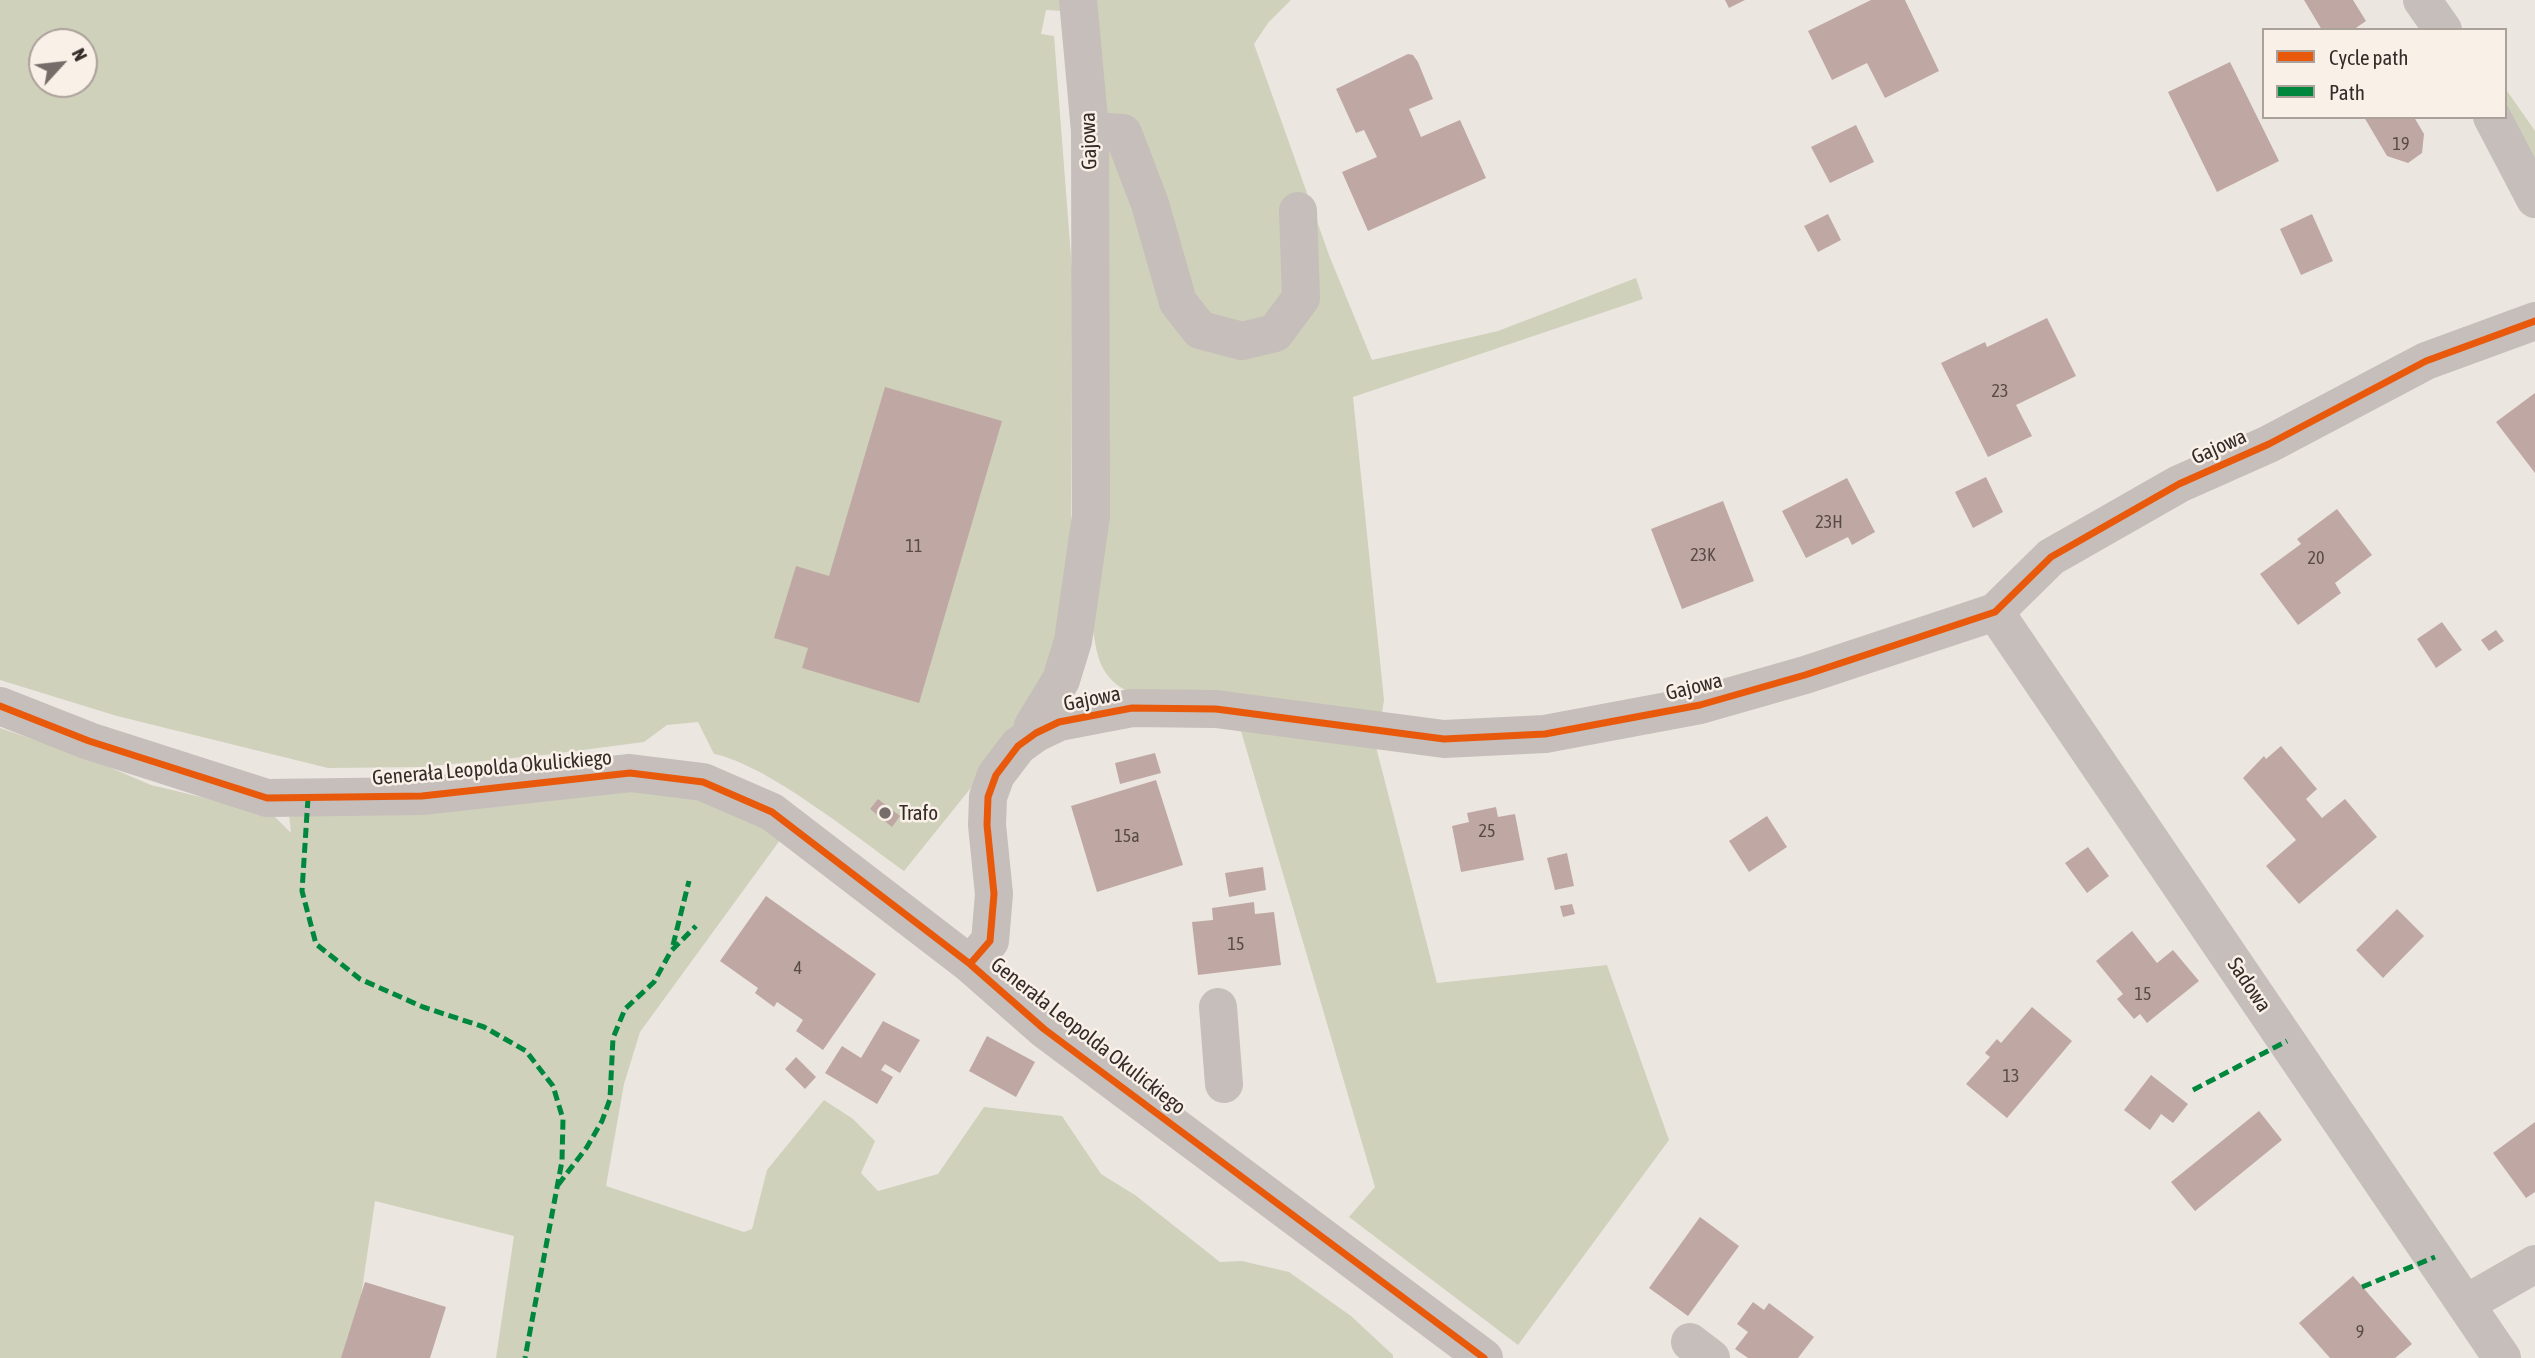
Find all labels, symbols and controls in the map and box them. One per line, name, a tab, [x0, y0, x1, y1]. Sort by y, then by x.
north arrow	[28, 28, 98, 98]
legend	[2262, 28, 2507, 119]
text: N	[68, 44, 92, 64]
text: Cycle path	[2329, 45, 2408, 69]
text: Path	[2329, 80, 2365, 104]
street label: Gajowa	[1075, 112, 1103, 170]
house number: 19	[2393, 133, 2409, 155]
house number: 23	[1992, 380, 2008, 402]
street label: Gajowa	[2188, 424, 2250, 470]
house number: 23H	[1815, 511, 1843, 533]
house number: 11	[906, 535, 922, 557]
house number: 23K	[1690, 544, 1716, 566]
house number: 20	[2308, 547, 2324, 569]
street label: Gajowa	[1663, 668, 1725, 706]
street label: Gajowa	[1061, 681, 1123, 717]
street label: Generała Leopolda Okulickiego	[371, 745, 613, 791]
place label: Trafo	[899, 800, 938, 826]
marker: Trafo	[877, 805, 893, 821]
house number: 25	[1479, 820, 1495, 842]
house number: 15a	[1114, 825, 1140, 847]
house number: 15	[1228, 933, 1244, 955]
street label: Generała Leopolda Okulickiego	[985, 952, 1191, 1120]
street label: Sadowa	[2222, 953, 2276, 1017]
house number: 4	[794, 957, 802, 979]
house number: 15	[2135, 983, 2151, 1005]
house number: 13	[2003, 1065, 2019, 1087]
house number: 9	[2356, 1321, 2364, 1343]

